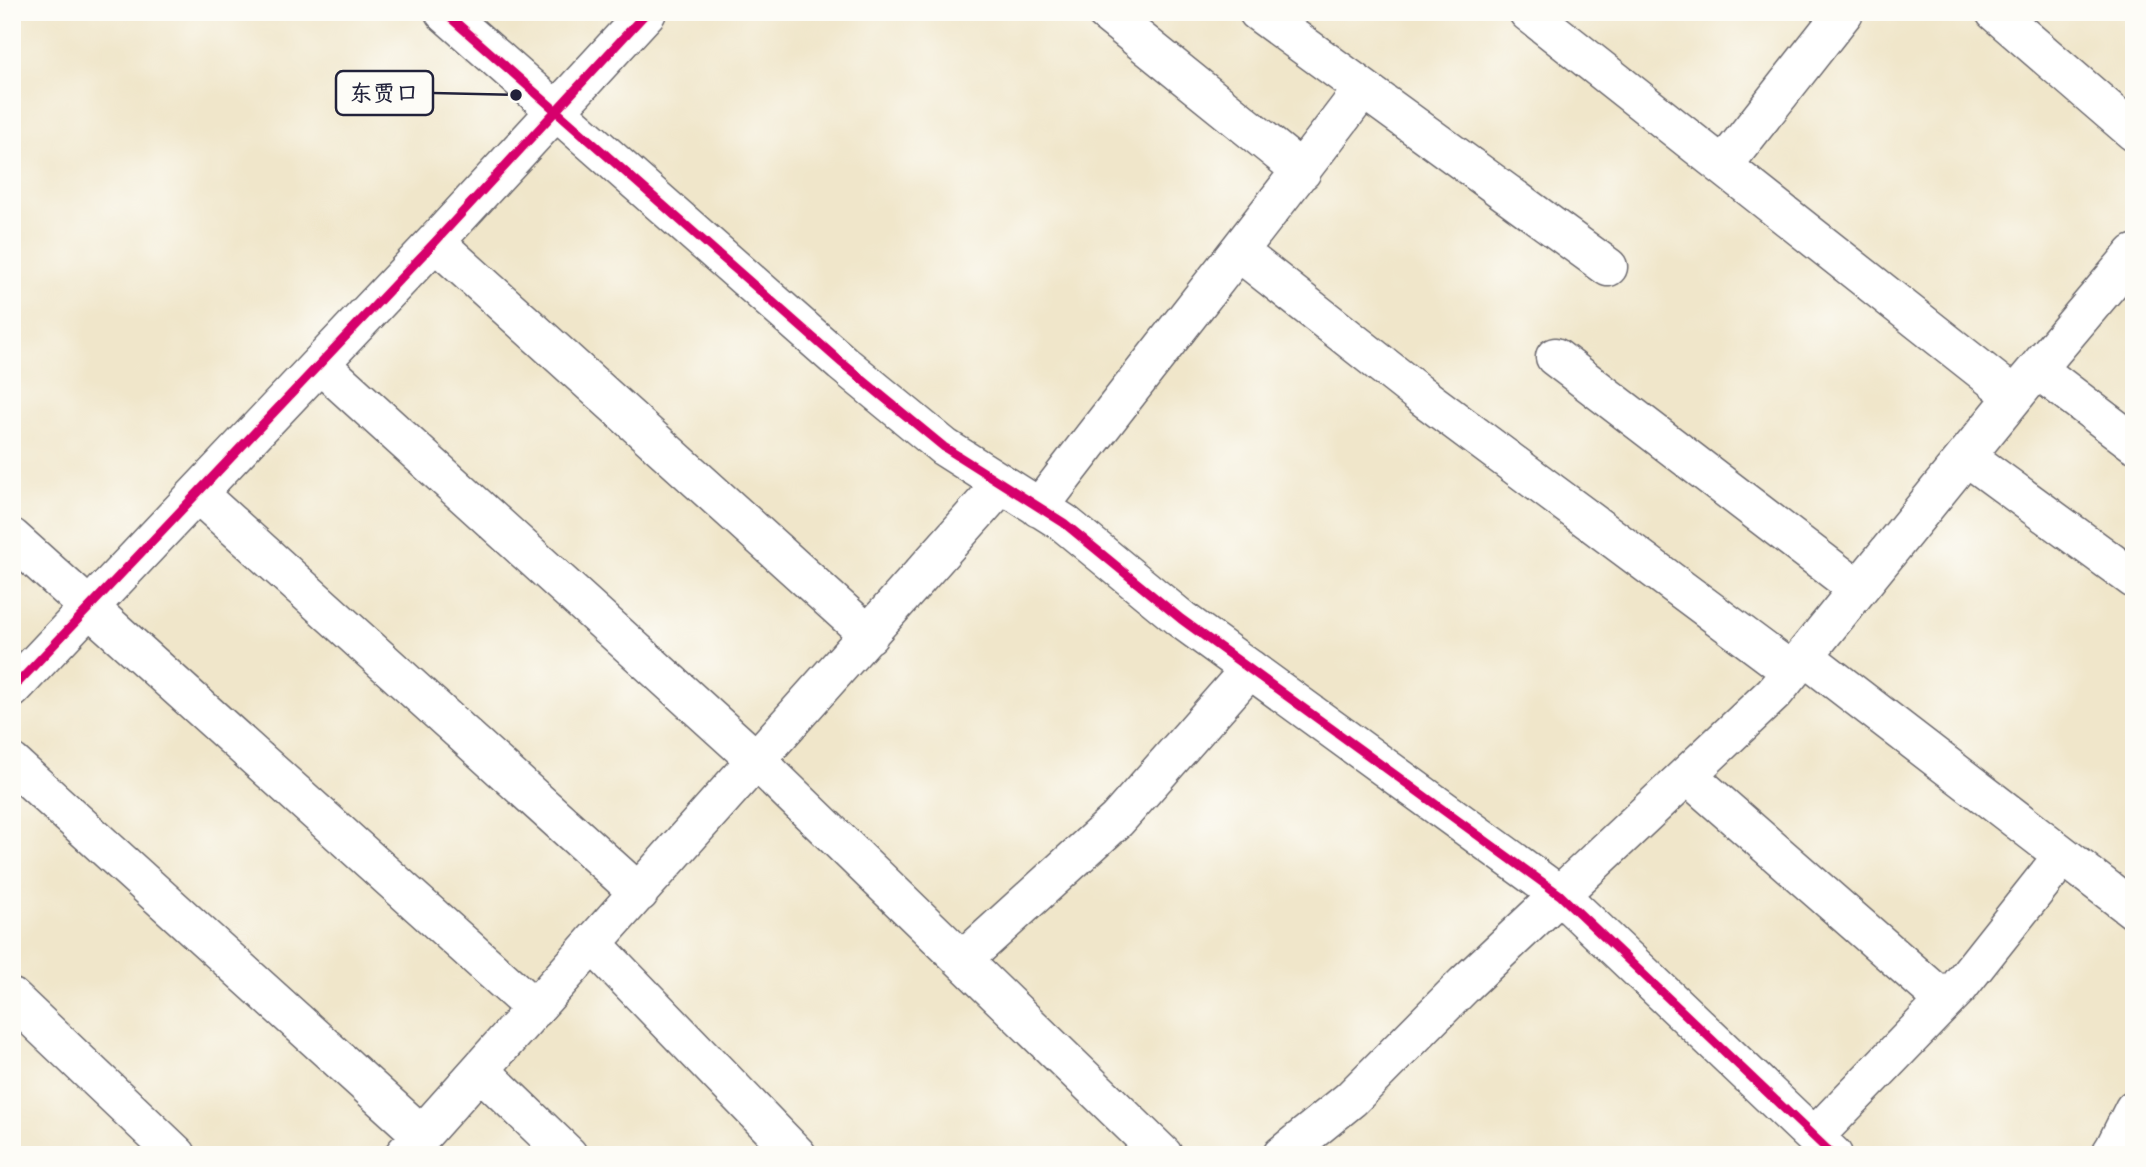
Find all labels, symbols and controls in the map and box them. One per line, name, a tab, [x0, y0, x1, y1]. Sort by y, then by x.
callout: 东贾口	[336, 71, 433, 115]
text: 东贾口	[350, 80, 419, 107]

